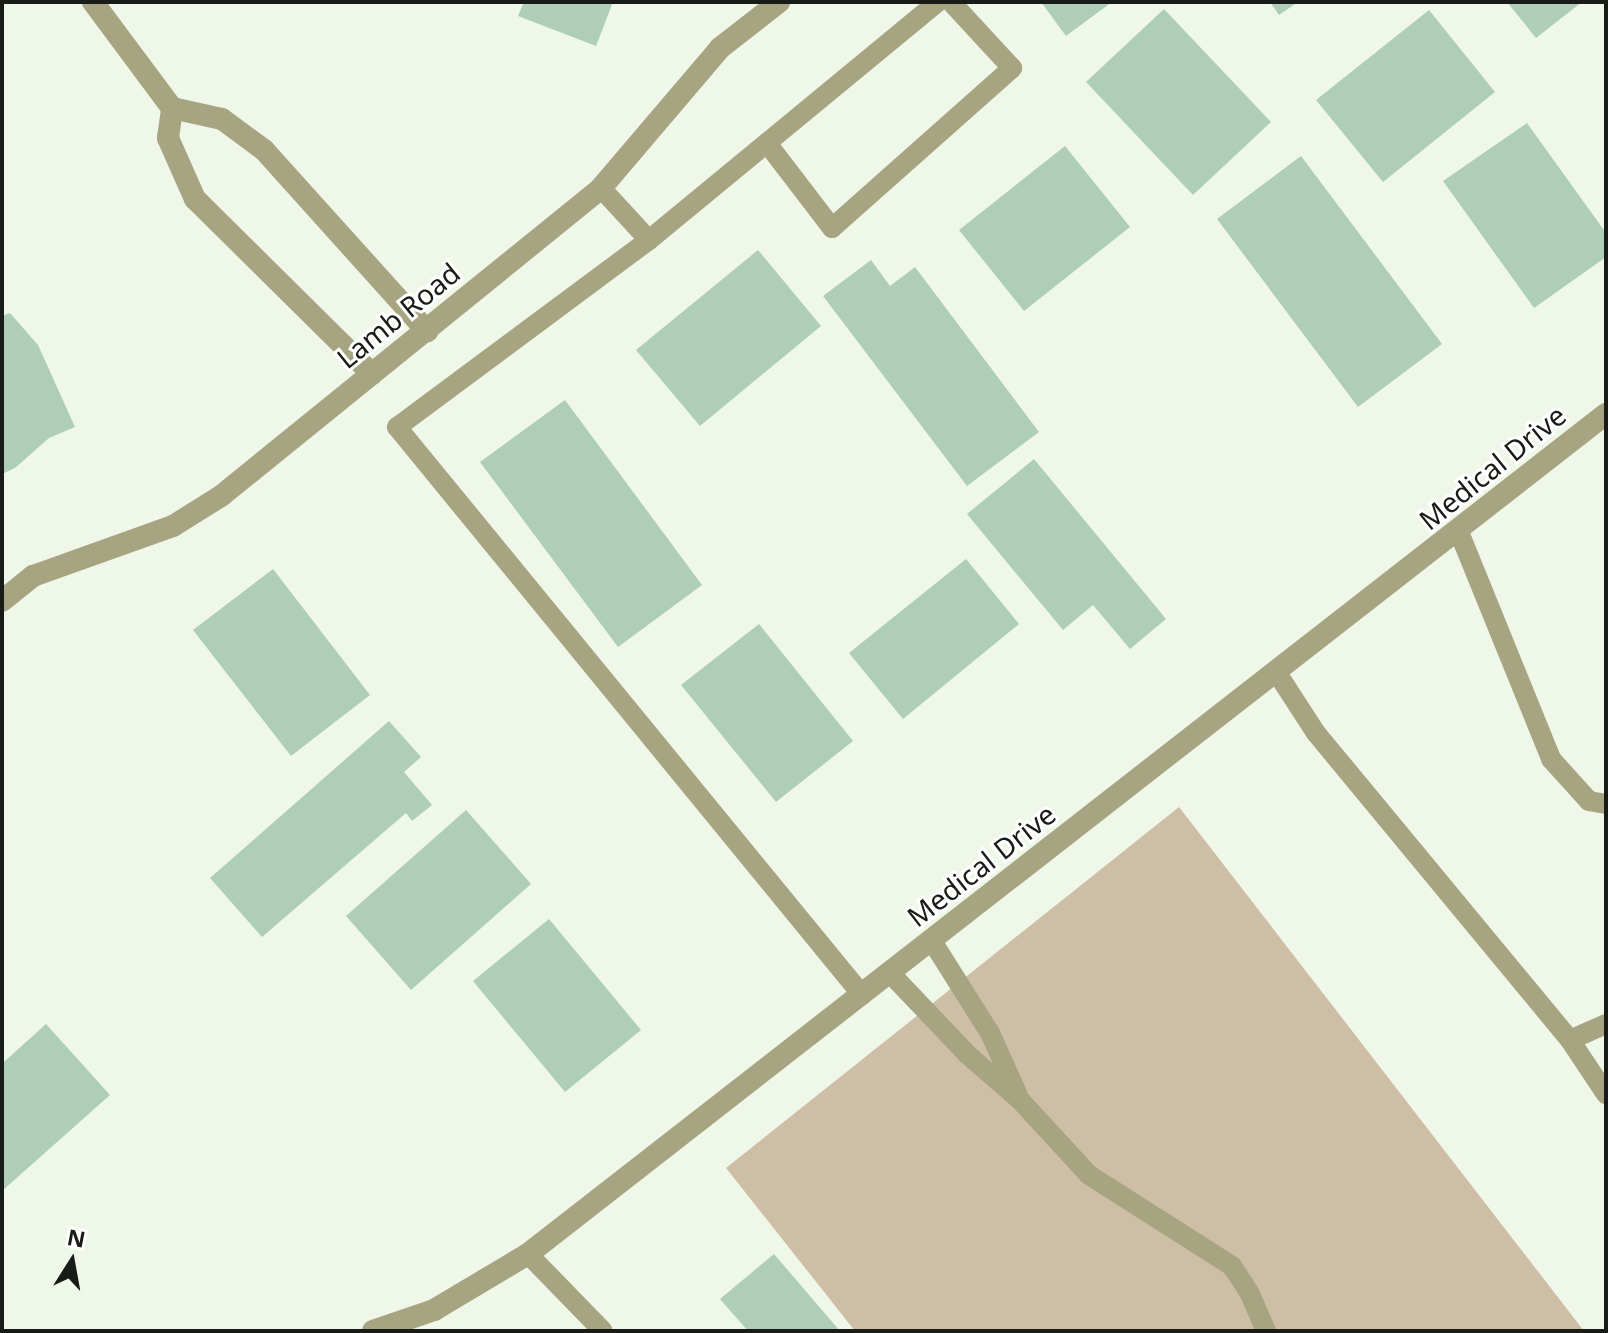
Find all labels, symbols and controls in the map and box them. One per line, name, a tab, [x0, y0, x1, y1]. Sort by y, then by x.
street label: Lamb Road	[330, 255, 466, 375]
street label: Medical Drive	[1412, 398, 1572, 536]
street label: Medical Drive	[900, 797, 1062, 933]
north arrow	[32, 1221, 112, 1301]
text: N	[65, 1221, 88, 1254]

